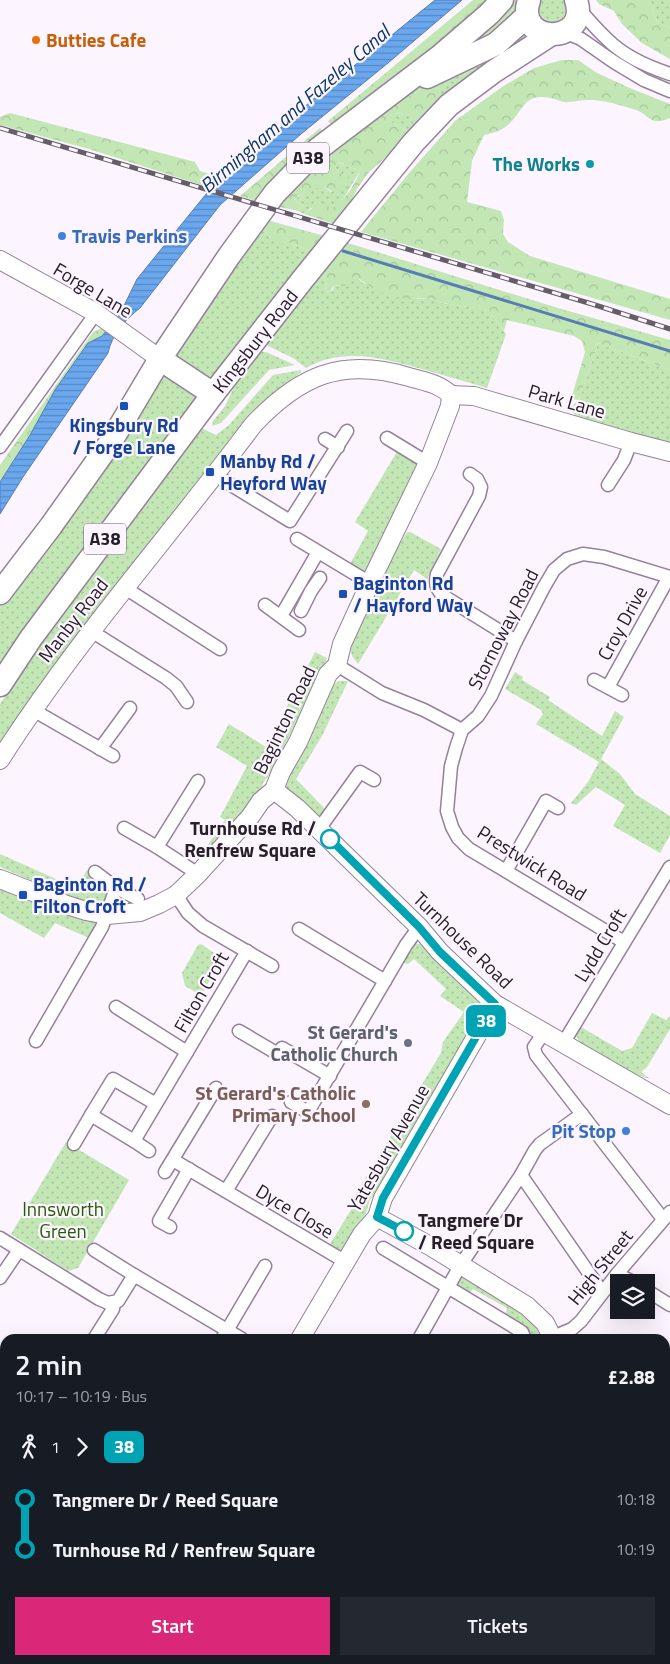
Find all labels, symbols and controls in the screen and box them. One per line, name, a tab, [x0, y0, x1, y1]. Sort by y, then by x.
water label: Birmingham and Fazeley Canal	[193, 15, 399, 200]
place label: Butties Cafe	[46, 25, 146, 54]
marker: Butties Cafe	[30, 34, 42, 46]
road number: A38	[287, 142, 329, 174]
place label: The Works	[492, 149, 580, 178]
marker: The Works	[584, 158, 596, 170]
place label: Travis Perkins	[72, 221, 187, 250]
marker: Travis Perkins	[56, 230, 68, 242]
street label: Forge Lane	[48, 254, 138, 325]
street label: Kingsbury Road	[205, 283, 304, 399]
street label: Park Lane	[525, 376, 609, 425]
marker: Kingsbury Rd / Forge Lane	[118, 400, 130, 412]
place label: Kingsbury Rd / Forge Lane	[69, 410, 179, 461]
place label: Manby Rd / Heyford Way	[220, 446, 327, 497]
marker: Manby Rd / Heyford Way	[204, 466, 216, 478]
road number: A38	[84, 524, 126, 554]
street label: Stornoway Road	[460, 563, 545, 694]
place label: Baginton Rd / Hayford Way	[353, 568, 473, 619]
street label: Manby Road	[30, 571, 115, 668]
street label: Croy Drive	[589, 580, 654, 665]
marker: Baginton Rd / Hayford Way	[337, 588, 349, 600]
street label: Baginton Road	[245, 661, 322, 779]
place label: Turnhouse Rd / Renfrew Square	[184, 813, 316, 864]
street label: Prestwick Road	[472, 817, 593, 908]
marker: Turnhouse Rd / Renfrew Square	[320, 829, 340, 849]
place label: Baginton Rd / Filton Croft	[33, 869, 147, 920]
street label: Turnhouse Road	[407, 884, 520, 995]
marker: Baginton Rd / Filton Croft	[17, 889, 29, 901]
street label: Lydd Croft	[566, 902, 633, 987]
street label: Filton Croft	[166, 946, 236, 1038]
line badge: 38	[464, 1005, 508, 1037]
text: 38	[476, 1007, 496, 1034]
place label: St Gerard's Catholic Church	[270, 1017, 398, 1068]
marker: St Gerard's Catholic Church	[402, 1037, 414, 1049]
place label: St Gerard's Catholic Primary School	[195, 1078, 356, 1129]
street label: Yatesbury Avenue	[339, 1079, 436, 1217]
marker: St Gerard's Catholic Primary School	[360, 1098, 372, 1110]
place label: Pit Stop	[551, 1116, 616, 1145]
marker: Pit Stop	[620, 1125, 632, 1137]
street label: Dyce Close	[251, 1176, 340, 1245]
park label: Innsworth Green	[22, 1194, 104, 1245]
place label: Tangmere Dr / Reed Square	[418, 1205, 535, 1256]
marker: Tangmere Dr / Reed Square	[394, 1221, 414, 1241]
street label: High Street	[560, 1222, 639, 1311]
map controls	[610, 1274, 655, 1319]
button: layers	[610, 1274, 655, 1319]
text: 2 min	[15, 1343, 82, 1386]
text: £2.88	[608, 1362, 655, 1391]
text: 10:17 – 10:19 · Bus	[15, 1384, 147, 1408]
icon: walk	[15, 1433, 43, 1461]
icon: forward	[68, 1433, 96, 1461]
text: 38	[114, 1433, 134, 1460]
text: 1	[51, 1435, 60, 1459]
text: Tangmere Dr / Reed Square	[53, 1485, 278, 1514]
text: 10:18	[616, 1487, 655, 1511]
text: Turnhouse Rd / Renfrew Square	[53, 1535, 315, 1564]
text: 10:19	[616, 1537, 655, 1561]
button: Start	[15, 1597, 330, 1655]
button: Tickets	[340, 1597, 655, 1655]

